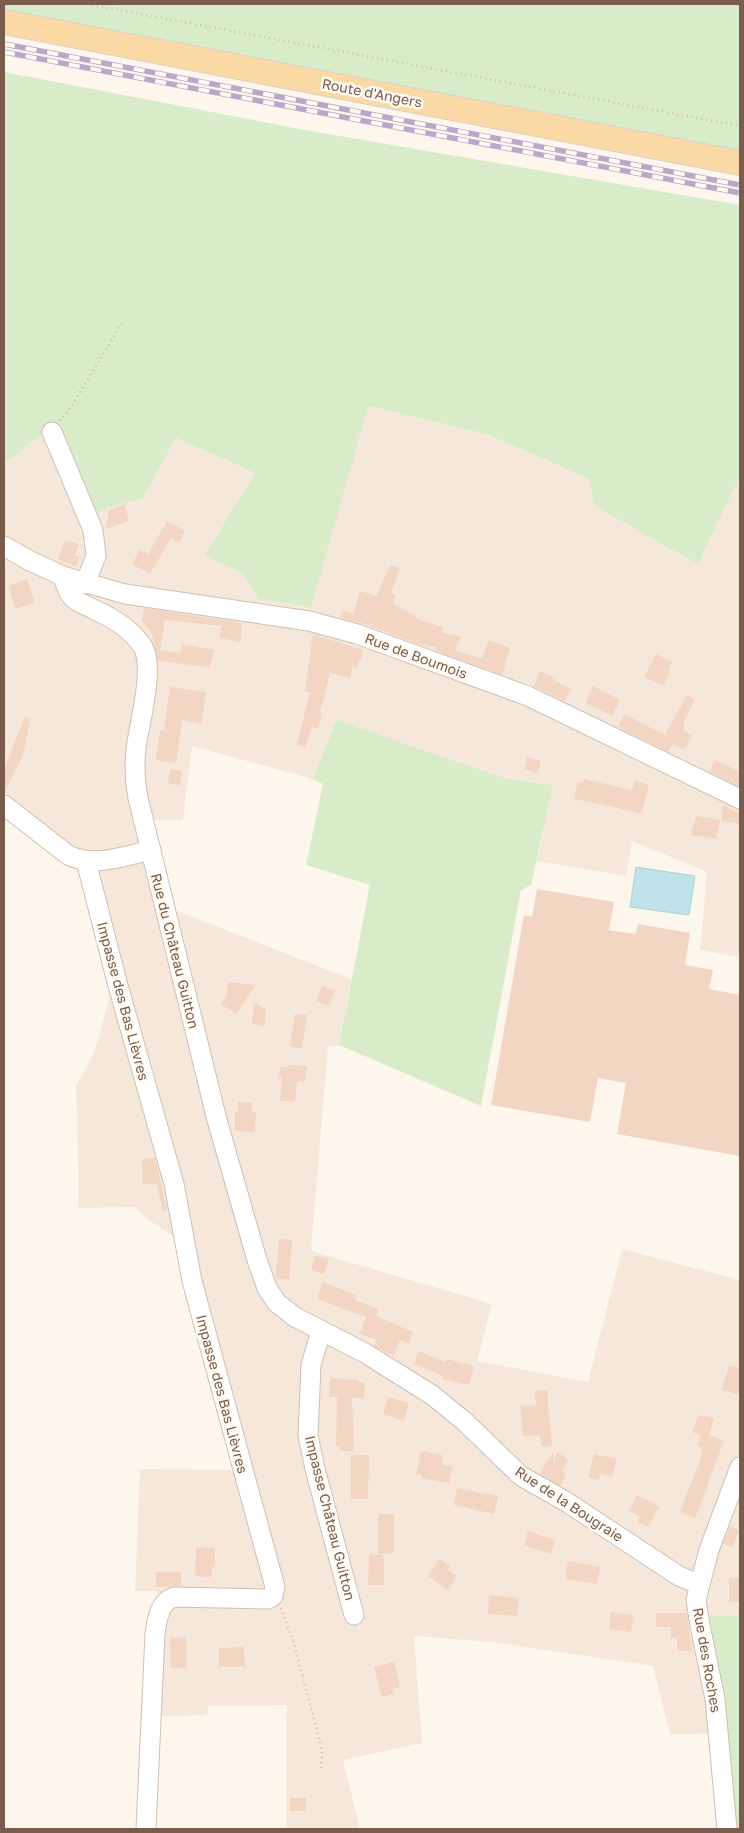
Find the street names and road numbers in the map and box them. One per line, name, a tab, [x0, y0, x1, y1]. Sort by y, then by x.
street label: Route d'Angers	[321, 74, 424, 111]
street label: Rue de Boumois	[363, 629, 470, 682]
street label: Rue du Château Guitton	[148, 871, 203, 1030]
street label: Impasse des Bas Lièvres	[94, 920, 153, 1082]
street label: Impasse des Bas Lièvres	[193, 1313, 252, 1475]
street label: Impasse Château Guitton	[302, 1434, 359, 1602]
street label: Rue de la Bougraie	[512, 1462, 626, 1545]
street label: Rue des Roches	[690, 1606, 725, 1714]

